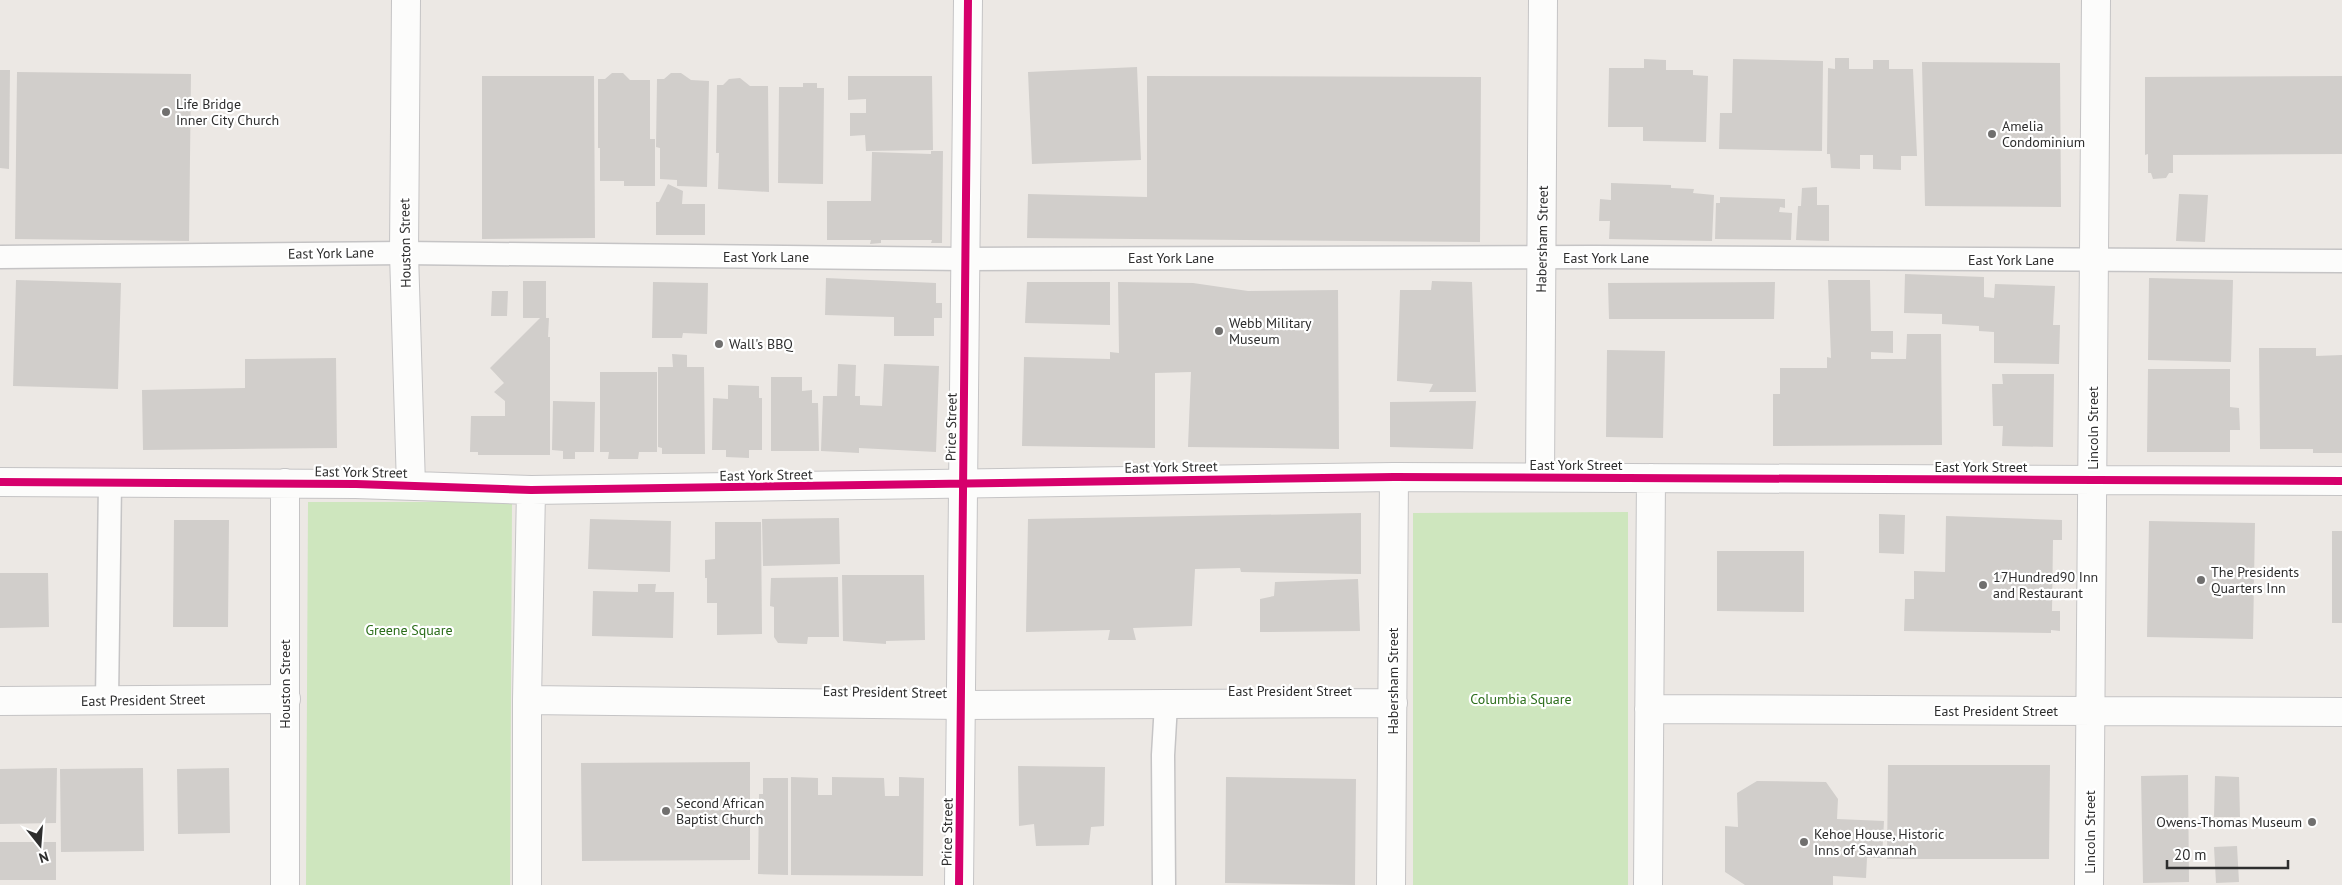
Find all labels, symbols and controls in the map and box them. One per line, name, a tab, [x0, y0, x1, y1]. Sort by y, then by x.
place label: Life Bridge Inner City Church	[176, 95, 279, 129]
marker: Life Bridge Inner City Church	[160, 106, 172, 118]
place label: Amelia Condominium	[2002, 117, 2085, 151]
marker: Amelia Condominium	[1986, 128, 1998, 140]
street label: Habersham Street	[1532, 185, 1552, 293]
street label: Houston Street	[395, 198, 415, 288]
street label: East York Lane	[288, 243, 374, 263]
street label: East York Lane	[723, 248, 809, 266]
street label: East York Lane	[1128, 249, 1214, 267]
street label: East York Lane	[1563, 249, 1649, 267]
street label: East York Lane	[1968, 251, 2054, 269]
place label: Webb Military Museum	[1229, 314, 1312, 348]
marker: Webb Military Museum	[1213, 325, 1225, 337]
place label: Wall's BBQ	[729, 335, 793, 353]
marker: Wall's BBQ	[713, 338, 725, 350]
street label: Lincoln Street	[2084, 386, 2102, 470]
street label: Price Street	[941, 392, 961, 461]
street label: East York Street	[1529, 456, 1623, 474]
street label: East York Street	[1124, 457, 1218, 477]
street label: East York Street	[1934, 458, 2028, 476]
street label: East York Street	[314, 462, 408, 482]
street label: East York Street	[719, 465, 813, 485]
place label: The Presidents Quarters Inn	[2211, 563, 2299, 597]
place label: 17Hundred90 Inn and Restaurant	[1993, 568, 2098, 602]
marker: The Presidents Quarters Inn	[2195, 574, 2207, 586]
marker: 17Hundred90 Inn and Restaurant	[1977, 579, 1989, 591]
park label: Greene Square	[365, 621, 453, 639]
street label: Habersham Street	[1384, 627, 1402, 735]
street label: Houston Street	[276, 639, 294, 729]
street label: East President Street	[823, 682, 948, 702]
street label: East President Street	[1228, 682, 1352, 700]
street label: East President Street	[81, 690, 206, 710]
park label: Columbia Square	[1470, 690, 1572, 708]
street label: East President Street	[1934, 702, 2058, 720]
street label: Lincoln Street	[2081, 790, 2099, 874]
place label: Second African Baptist Church	[676, 794, 764, 828]
street label: Price Street	[937, 797, 957, 866]
marker: Second African Baptist Church	[660, 805, 672, 817]
place label: Owens-Thomas Museum	[2156, 813, 2302, 831]
marker: Owens-Thomas Museum	[2306, 816, 2318, 828]
north arrow	[15, 820, 65, 870]
place label: Kehoe House, Historic Inns of Savannah	[1814, 825, 1944, 859]
marker: Kehoe House, Historic Inns of Savannah	[1798, 836, 1810, 848]
scale bar	[2167, 838, 2288, 870]
text: 20 m	[2174, 845, 2207, 864]
text: N	[37, 847, 51, 867]

